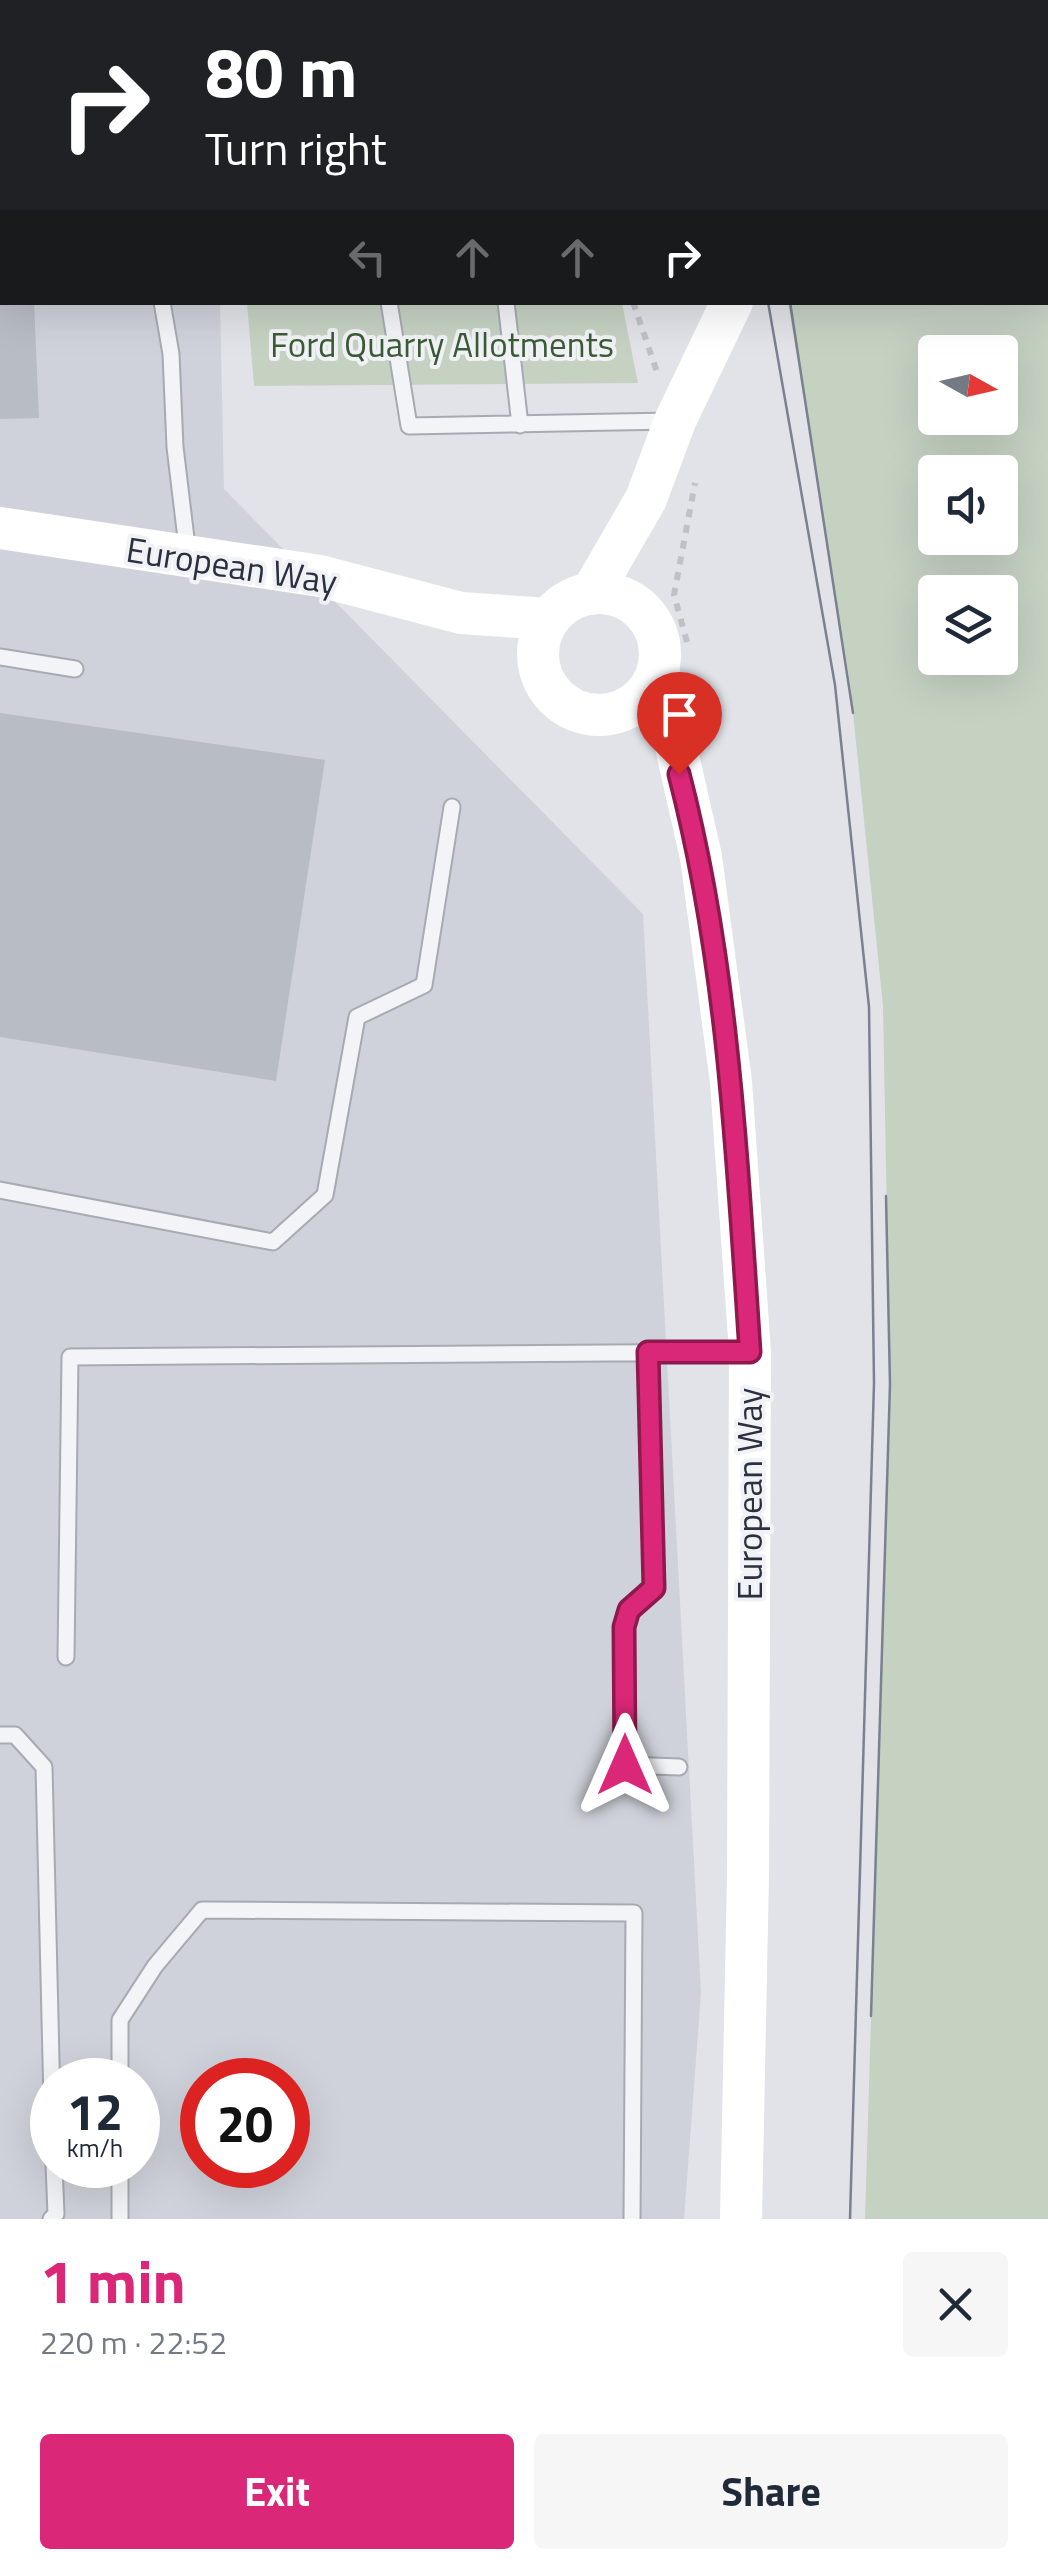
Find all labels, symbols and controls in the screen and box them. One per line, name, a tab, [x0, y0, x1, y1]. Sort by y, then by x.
text: 80 m	[205, 18, 358, 124]
icon: right	[40, 40, 170, 170]
text: Turn right	[205, 114, 387, 182]
icon: left	[340, 230, 395, 285]
icon: ahead	[445, 230, 500, 285]
icon: ahead	[550, 230, 605, 285]
icon: right	[655, 230, 710, 285]
park label: Ford Quarry Allotments	[270, 317, 614, 371]
north arrow	[918, 335, 1018, 435]
map controls	[918, 335, 1018, 675]
button: sound	[918, 455, 1018, 555]
street label: European Way	[123, 522, 341, 608]
button: layers	[918, 575, 1018, 675]
pin	[637, 672, 722, 775]
icon: arrive	[652, 687, 707, 742]
street label: European Way	[722, 1388, 776, 1600]
position arrow	[573, 1713, 677, 1817]
speed limit sign: 20	[180, 2058, 310, 2188]
text: 12	[67, 2073, 123, 2149]
text: km/h	[67, 2129, 123, 2167]
text: 1 min	[40, 2235, 186, 2326]
button: close	[903, 2252, 1008, 2357]
text: 220 m · 22:52	[40, 2318, 227, 2366]
button: Exit	[40, 2434, 514, 2549]
button: Share	[534, 2434, 1008, 2549]

